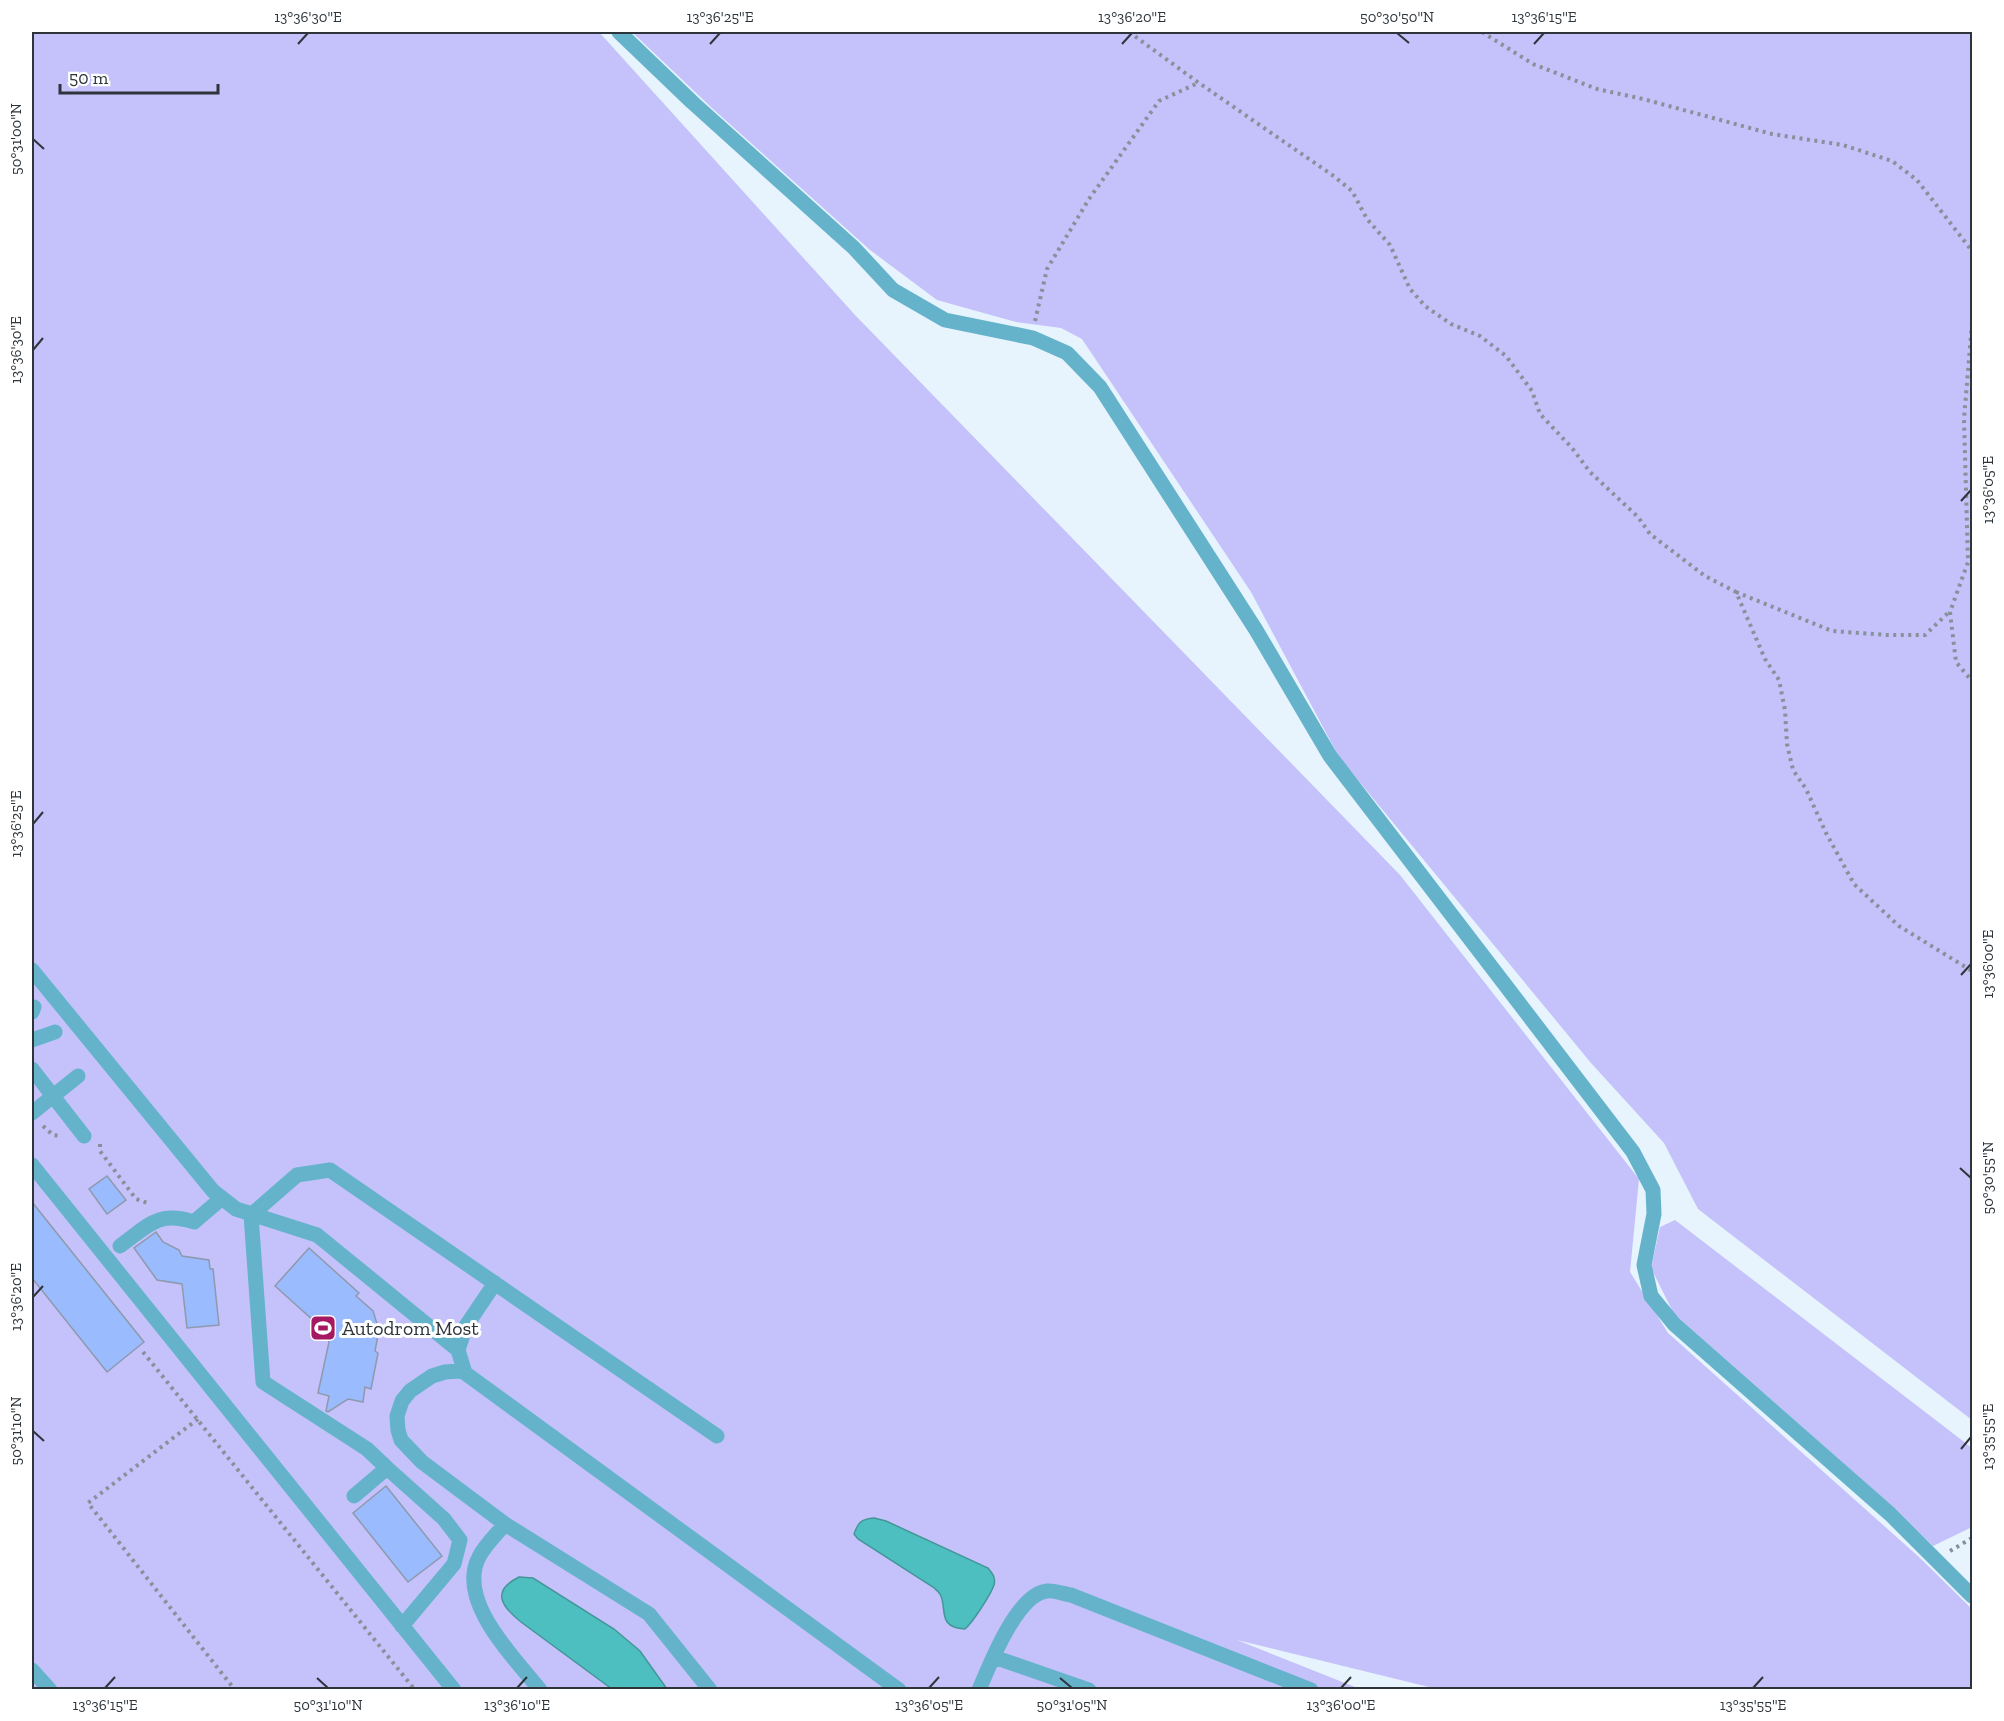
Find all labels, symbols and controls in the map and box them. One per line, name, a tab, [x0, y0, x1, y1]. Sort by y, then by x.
text: 13°36'30"E	[274, 8, 342, 26]
text: 13°36'25"E	[686, 8, 754, 26]
text: 13°36'20"E	[1098, 8, 1166, 26]
text: 50°30'50"N	[1360, 8, 1434, 26]
text: 13°36'15"E	[1511, 8, 1577, 26]
scale bar	[60, 57, 218, 95]
text: 50 m	[69, 67, 109, 89]
text: 50°31'00"N	[7, 103, 25, 175]
text: 13°36'30"E	[7, 316, 25, 384]
text: 13°36'05"E	[1979, 456, 1997, 524]
text: 13°36'25"E	[7, 790, 25, 858]
text: 13°36'00"E	[1979, 929, 1997, 998]
text: 50°30'55"N	[1979, 1141, 1997, 1215]
text: 13°36'20"E	[7, 1263, 25, 1331]
sports icon: Autodrom Most	[308, 1313, 338, 1343]
place label: Autodrom Most	[342, 1316, 479, 1340]
text: 50°31'10"N	[7, 1397, 25, 1465]
text: 13°35'55"E	[1979, 1403, 1997, 1470]
text: 13°36'15"E	[72, 1696, 138, 1714]
text: 50°31'10"N	[294, 1696, 362, 1714]
text: 13°36'10"E	[484, 1696, 550, 1714]
text: 13°36'05"E	[895, 1696, 963, 1714]
text: 50°31'05"N	[1037, 1696, 1107, 1714]
text: 13°36'00"E	[1307, 1696, 1376, 1714]
text: 13°35'55"E	[1720, 1696, 1787, 1714]

